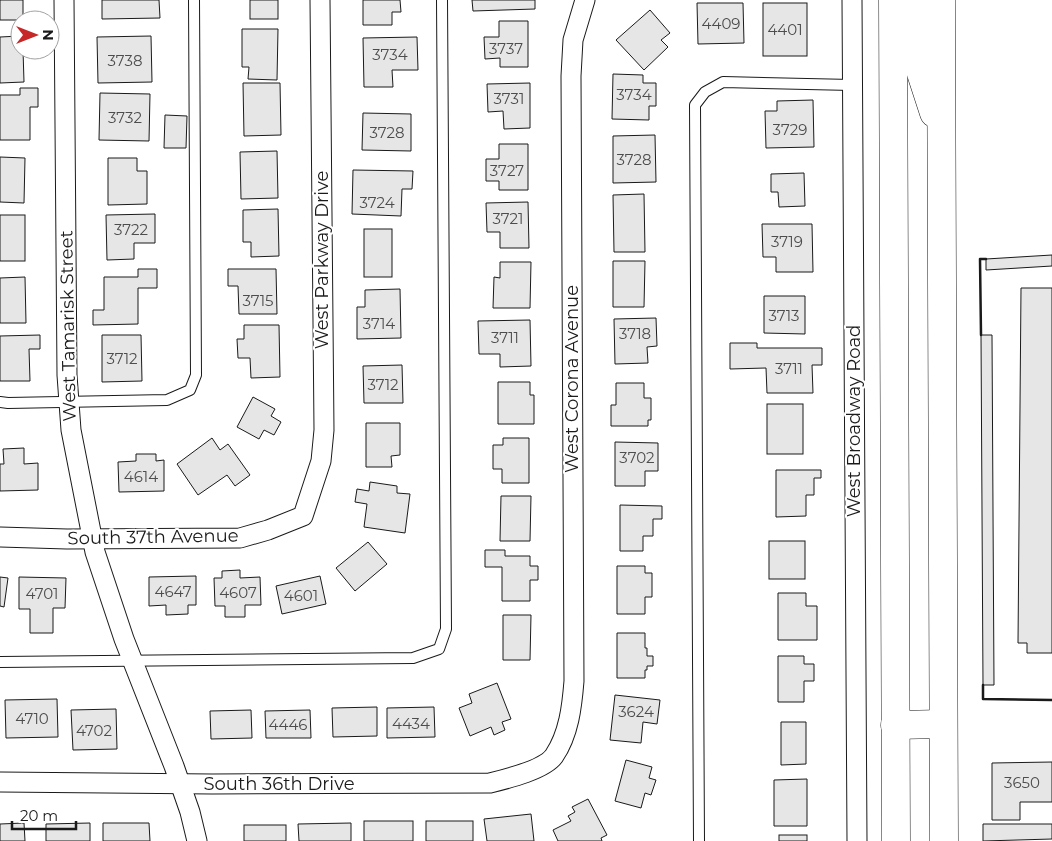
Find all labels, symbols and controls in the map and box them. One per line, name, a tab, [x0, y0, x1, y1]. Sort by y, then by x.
north arrow	[10, 10, 60, 60]
house number: 4409	[702, 14, 740, 33]
house number: 4401	[767, 20, 803, 39]
text: N	[39, 29, 57, 41]
house number: 3737	[489, 39, 523, 58]
house number: 3734	[372, 45, 408, 64]
house number: 3738	[107, 51, 143, 70]
house number: 3734	[616, 85, 652, 104]
house number: 3731	[494, 89, 524, 108]
house number: 3732	[108, 108, 142, 127]
house number: 3729	[773, 120, 807, 139]
house number: 3728	[369, 123, 405, 142]
house number: 3728	[616, 150, 652, 169]
house number: 3727	[490, 161, 524, 180]
street label: West Parkway Drive	[311, 171, 333, 349]
house number: 3724	[359, 193, 395, 212]
house number: 3721	[492, 209, 524, 228]
house number: 3722	[114, 220, 148, 239]
street label: West Tamarisk Street	[55, 230, 81, 422]
house number: 3719	[771, 232, 803, 251]
street label: West Corona Avenue	[561, 285, 583, 473]
house number: 3715	[242, 291, 274, 310]
house number: 3713	[768, 306, 800, 325]
house number: 3714	[363, 314, 395, 333]
house number: 3718	[619, 324, 651, 343]
street label: West Broadway Road	[843, 325, 865, 517]
house number: 3711	[491, 328, 519, 347]
house number: 3712	[106, 349, 138, 368]
house number: 3711	[775, 359, 803, 378]
house number: 3712	[367, 375, 399, 394]
house number: 3702	[619, 448, 655, 467]
house number: 4614	[124, 467, 158, 486]
street label: South 37th Avenue	[67, 525, 239, 549]
house number: 4647	[154, 582, 192, 601]
house number: 4607	[219, 583, 257, 602]
house number: 4701	[25, 584, 59, 603]
house number: 4601	[284, 586, 318, 605]
house number: 3624	[618, 702, 654, 721]
house number: 4710	[15, 709, 49, 728]
house number: 4434	[392, 714, 430, 733]
house number: 4446	[269, 715, 307, 734]
house number: 4702	[76, 721, 112, 740]
street label: South 36th Drive	[203, 773, 355, 795]
house number: 3650	[1004, 773, 1040, 792]
scale bar	[12, 798, 76, 830]
text: 20 m	[20, 806, 58, 825]

